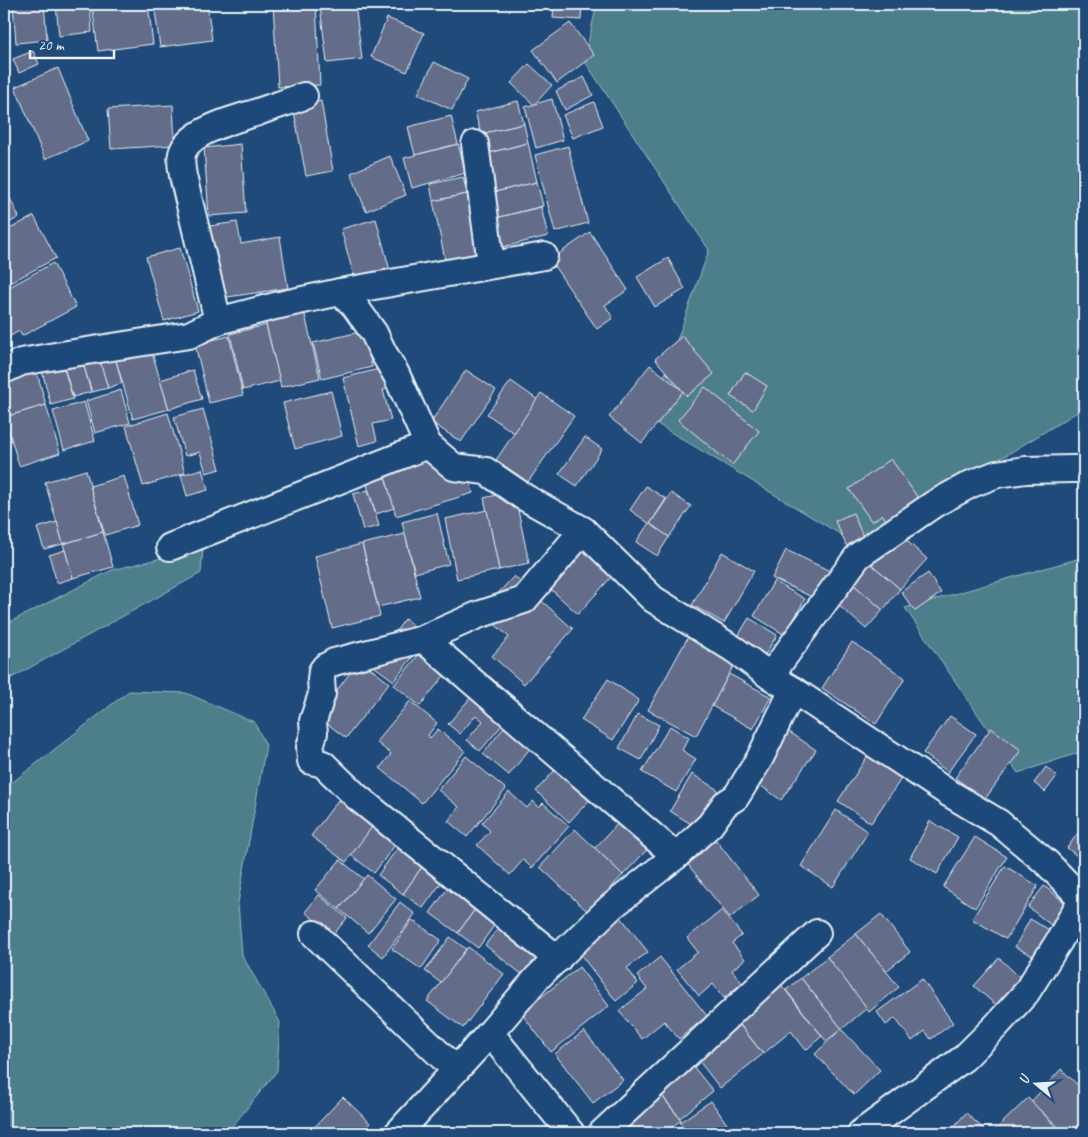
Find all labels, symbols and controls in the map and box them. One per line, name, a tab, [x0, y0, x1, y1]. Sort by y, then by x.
scale bar	[30, 28, 114, 60]
text: 20 m	[38, 36, 65, 55]
north arrow	[1010, 1060, 1060, 1110]
text: U	[1015, 1071, 1034, 1086]

